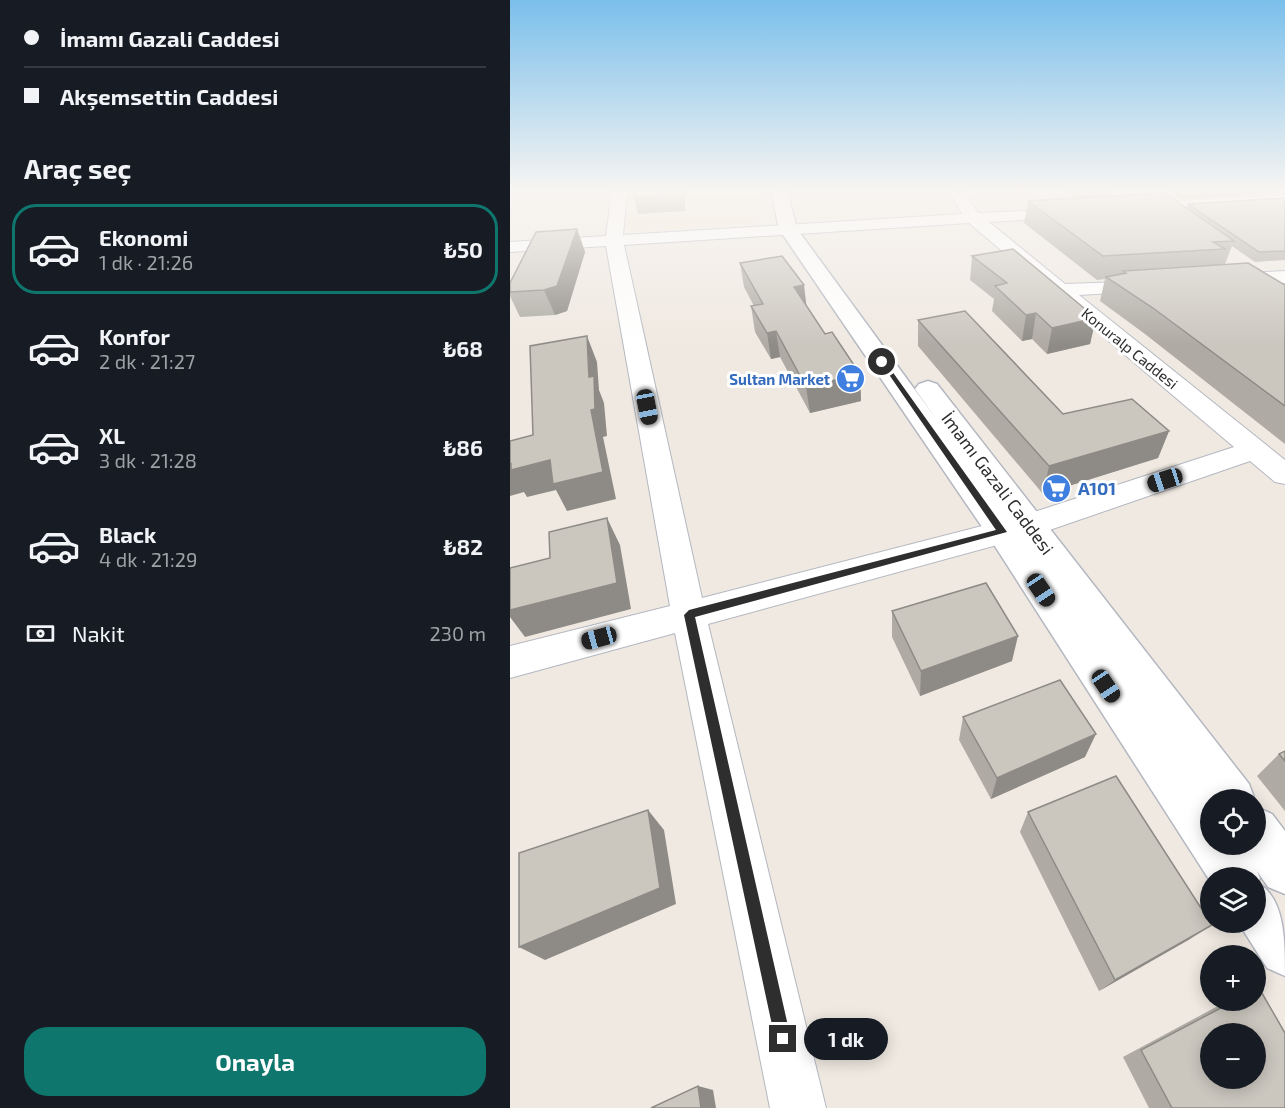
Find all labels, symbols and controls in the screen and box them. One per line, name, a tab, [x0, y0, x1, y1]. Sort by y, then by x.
text: İmamı Gazali Caddesi	[60, 25, 279, 51]
text: Akşemsettin Caddesi	[60, 83, 278, 109]
text: Araç seç	[24, 152, 131, 184]
icon: car	[27, 222, 81, 276]
text: Ekonomi	[99, 224, 188, 250]
text: ₺50	[444, 236, 483, 262]
text: 1 dk · 21:26	[99, 250, 193, 274]
street label: Konuralp Caddesi	[1078, 304, 1182, 392]
icon: car	[27, 321, 81, 375]
text: Konfor	[99, 323, 170, 349]
text: ₺68	[443, 335, 483, 361]
route start	[868, 348, 895, 375]
text: 2 dk · 21:27	[99, 349, 195, 373]
supermarket icon: Sultan Market	[835, 363, 867, 395]
place label: Sultan Market	[729, 370, 830, 388]
car	[635, 388, 659, 426]
street label: İmamı Gazali Caddesi	[937, 407, 1059, 559]
icon: car	[27, 420, 81, 474]
text: XL	[99, 422, 125, 448]
text: ₺86	[443, 434, 483, 460]
text: 3 dk · 21:28	[99, 448, 197, 472]
car	[1145, 466, 1185, 494]
supermarket icon: A101	[1041, 472, 1073, 504]
place label: A101	[1078, 477, 1116, 499]
icon: car	[27, 519, 81, 573]
text: Black	[99, 521, 156, 547]
text: ₺82	[443, 533, 483, 559]
text: 4 dk · 21:29	[99, 547, 197, 571]
car	[1023, 570, 1059, 610]
icon: cash	[24, 617, 57, 650]
text: Nakit	[72, 620, 125, 646]
text: 230 m	[430, 621, 486, 645]
car	[579, 625, 619, 651]
car	[1088, 666, 1124, 706]
map controls	[1200, 789, 1266, 1089]
button: locate	[1200, 789, 1266, 855]
button: layers	[1200, 867, 1266, 933]
button: +	[1200, 945, 1266, 1011]
callout: 1 dk	[804, 1018, 888, 1060]
button: −	[1200, 1023, 1266, 1089]
route end	[769, 1025, 796, 1052]
button: Onayla	[24, 1027, 486, 1096]
text: 1 dk	[828, 1027, 864, 1051]

